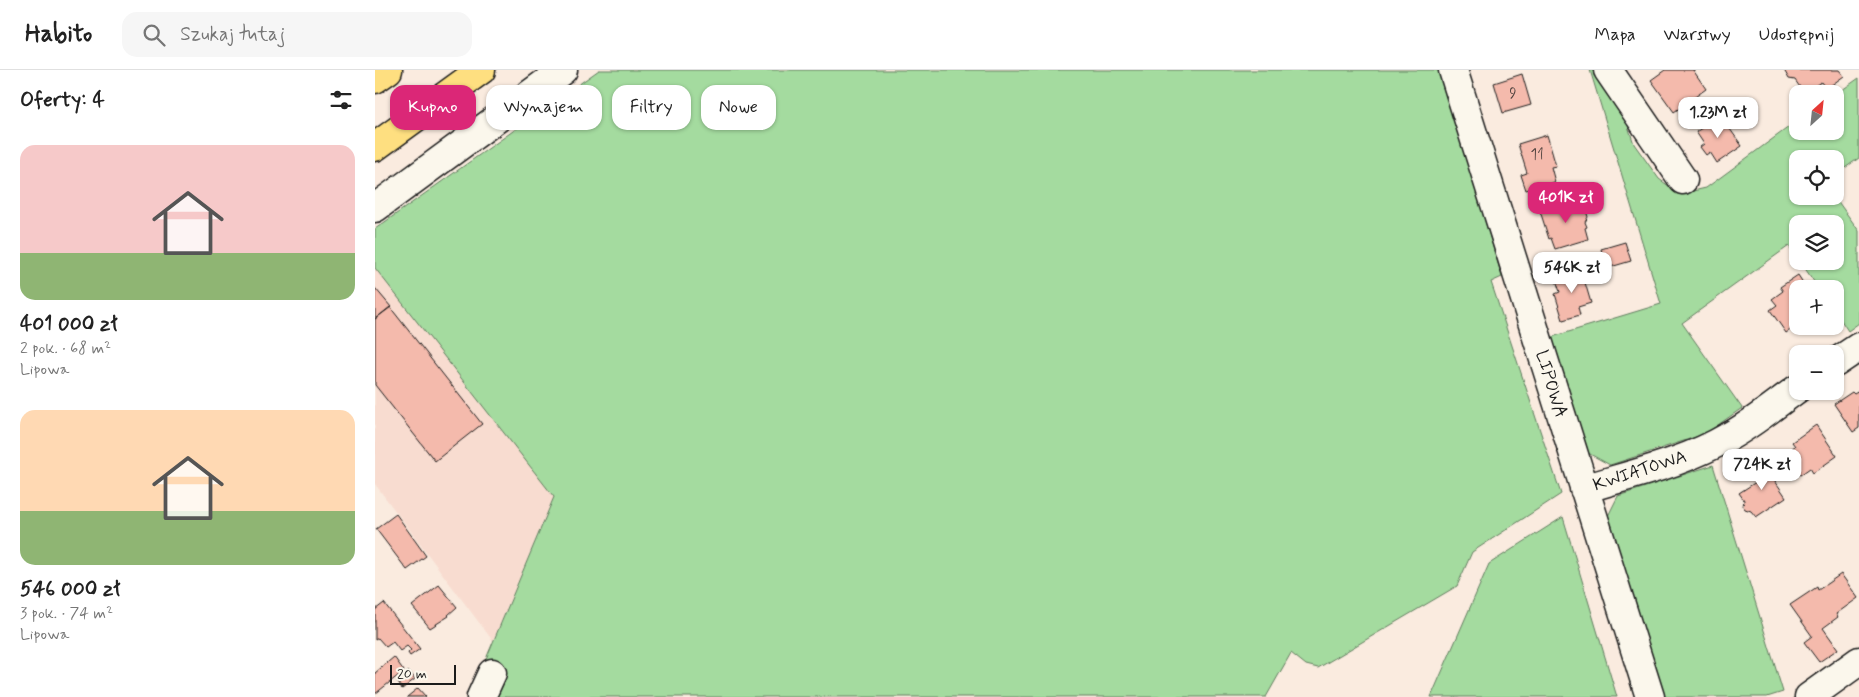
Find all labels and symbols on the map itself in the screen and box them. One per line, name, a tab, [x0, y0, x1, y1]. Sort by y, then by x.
house number: 9	[1509, 84, 1517, 104]
north arrow	[1789, 85, 1844, 140]
pin: 1.23M zł	[1666, 97, 1770, 139]
house number: 11	[1530, 145, 1544, 165]
pin: 401K zł	[1520, 182, 1612, 224]
pin: 546K zł	[1526, 252, 1618, 294]
street label: LIPOWA	[1529, 347, 1573, 421]
street label: KWIATOWA	[1590, 445, 1690, 497]
pin: 724K zł	[1716, 448, 1808, 491]
scale bar	[390, 662, 456, 685]

